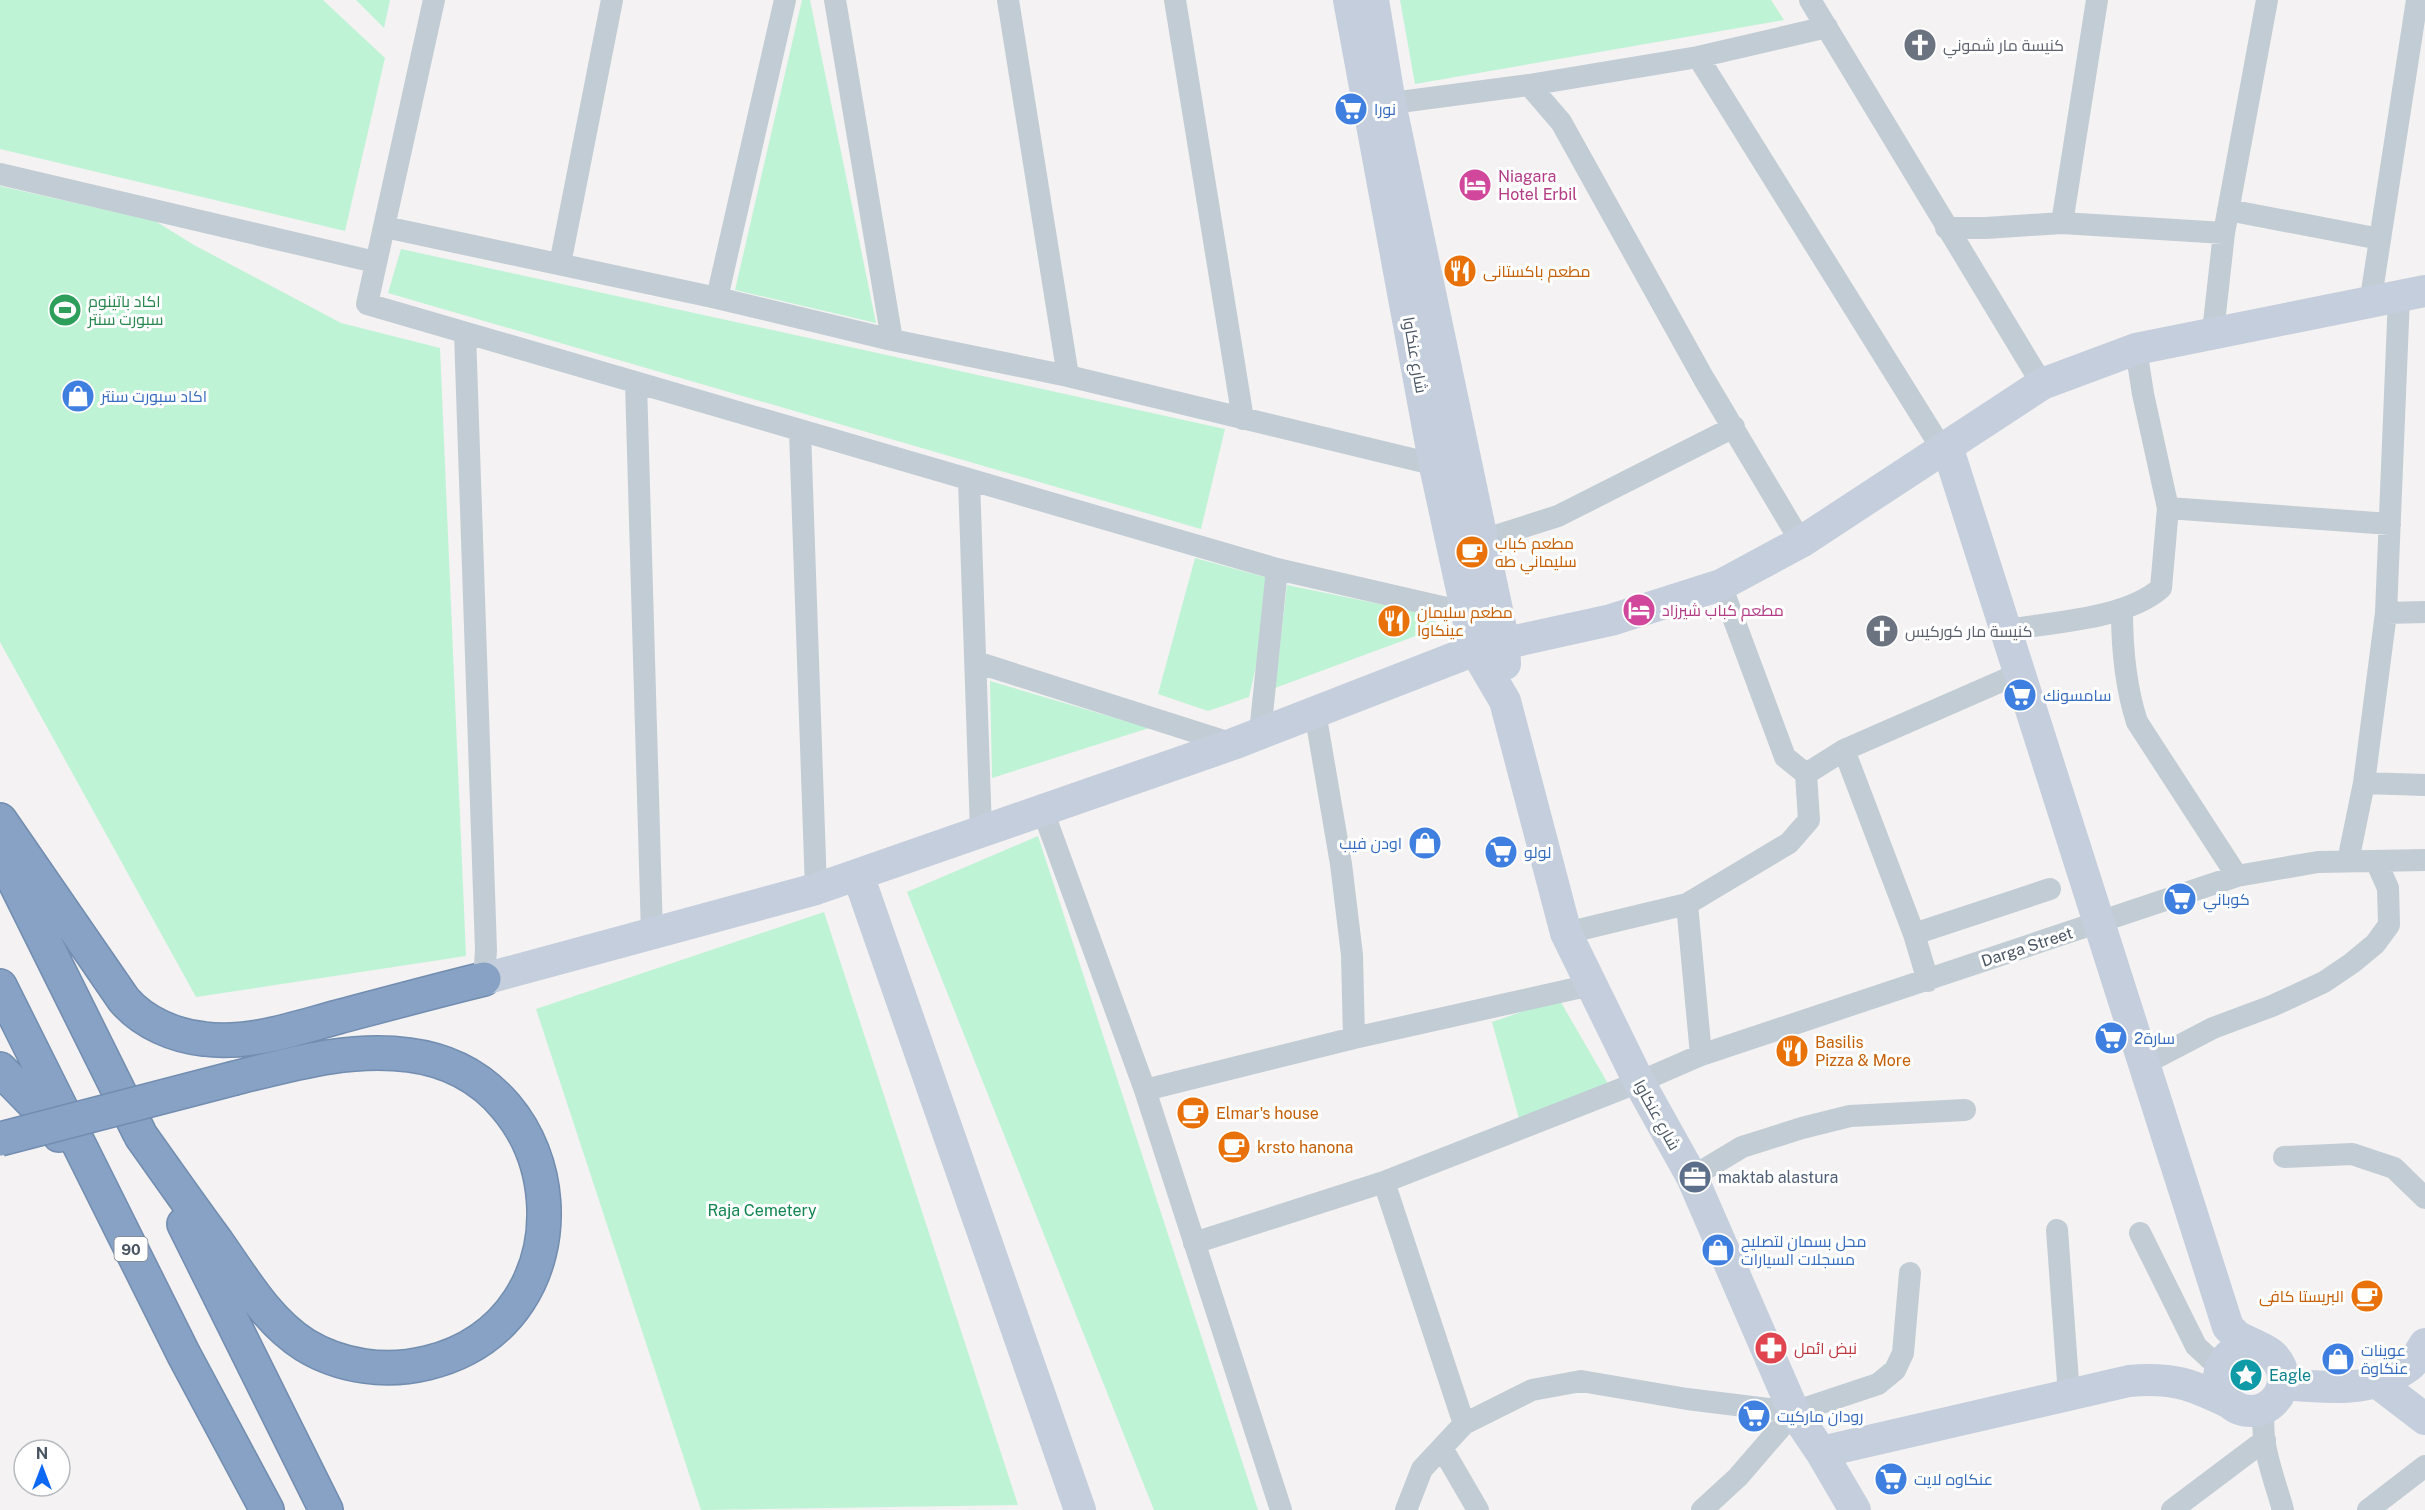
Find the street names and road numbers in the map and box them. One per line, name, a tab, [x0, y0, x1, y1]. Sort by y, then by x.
street label: شارع عنكاوا	[1397, 315, 1431, 395]
street label: Darga Street	[1979, 923, 2075, 971]
street label: شارع عنكاوا	[1628, 1077, 1684, 1154]
road number: 90	[114, 1237, 148, 1261]

